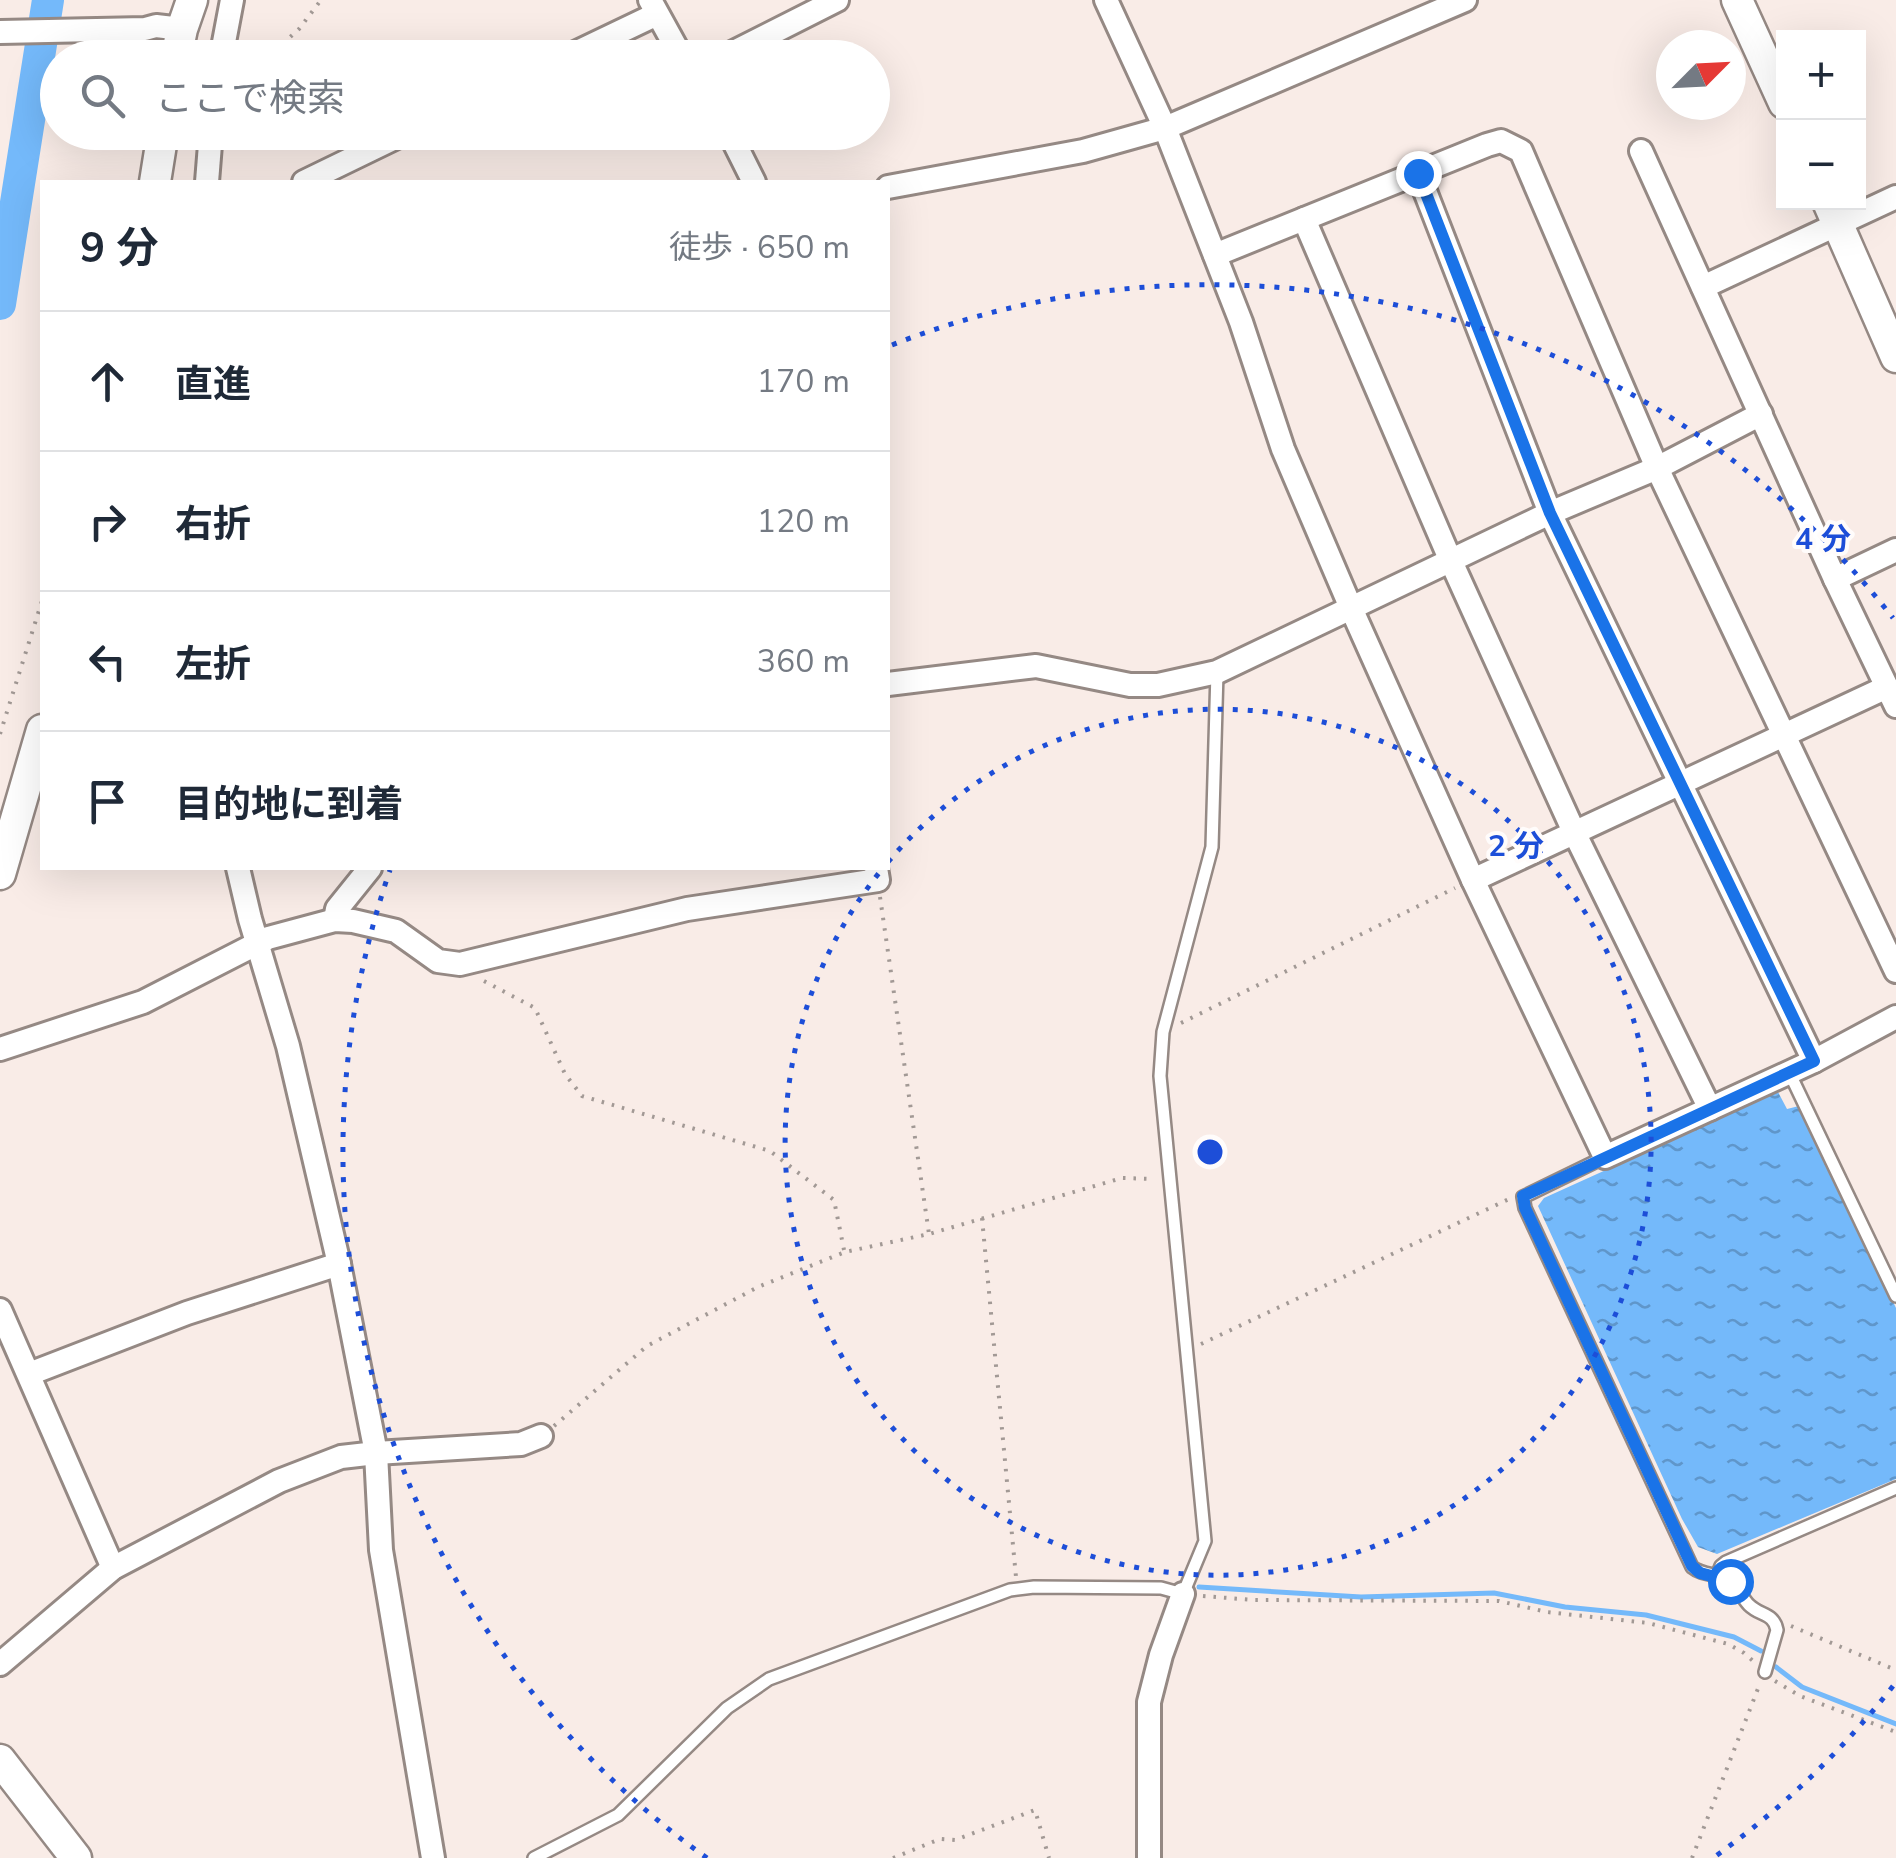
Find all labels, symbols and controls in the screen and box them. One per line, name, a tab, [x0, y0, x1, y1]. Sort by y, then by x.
north arrow	[1656, 30, 1746, 120]
map controls	[1776, 30, 1866, 210]
button: +	[1776, 30, 1866, 120]
search box	[40, 40, 890, 150]
icon: search	[75, 68, 130, 123]
text: ここで検索	[155, 73, 345, 124]
button: −	[1776, 120, 1866, 210]
route end	[1396, 151, 1442, 197]
text: 9 分	[80, 220, 159, 277]
text: 徒歩 · 650 m	[669, 226, 850, 269]
icon: ahead	[80, 354, 135, 409]
text: 直進	[175, 359, 251, 410]
text: 170 m	[757, 360, 850, 403]
icon: right	[80, 494, 135, 549]
text: 右折	[175, 499, 251, 550]
text: 120 m	[757, 500, 850, 543]
text: 4 分	[1795, 519, 1851, 560]
icon: left	[80, 634, 135, 689]
text: 左折	[175, 639, 251, 690]
text: 360 m	[757, 640, 850, 683]
icon: arrive	[80, 774, 135, 829]
text: 目的地に到着	[175, 779, 403, 830]
text: 2 分	[1488, 826, 1544, 867]
centre of rings	[1192, 1134, 1228, 1170]
route start	[1708, 1559, 1754, 1605]

